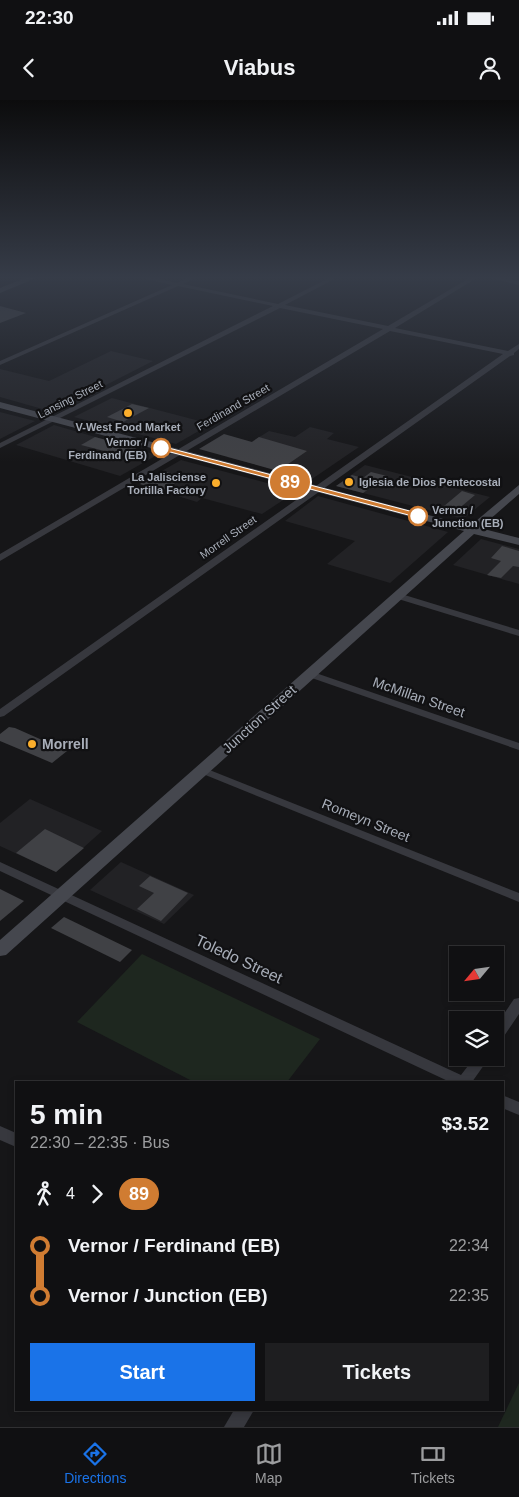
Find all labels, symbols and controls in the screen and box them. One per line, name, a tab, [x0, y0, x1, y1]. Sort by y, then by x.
text: 22:30	[25, 7, 74, 28]
icon: back	[15, 54, 43, 82]
icon: person	[476, 54, 504, 82]
text: Viabus	[224, 55, 295, 80]
street label: Lansing Street	[36, 378, 104, 420]
street label: Ferdinand Street	[195, 381, 271, 433]
marker: V-West Food Market	[122, 407, 134, 419]
place label: V-West Food Market	[76, 421, 181, 433]
place label: Vernor / Ferdinand (EB)	[68, 436, 147, 461]
marker: Vernor / Ferdinand (EB)	[151, 438, 171, 458]
line badge: 89	[268, 466, 312, 498]
place label: La Jalisciense Tortilla Factory	[127, 471, 207, 496]
text: 89	[280, 472, 300, 492]
marker: Iglesia de Dios Pentecostal	[343, 476, 355, 488]
place label: Iglesia de Dios Pentecostal	[359, 476, 501, 488]
marker: La Jalisciense Tortilla Factory	[210, 477, 222, 489]
place label: Vernor / Junction (EB)	[432, 504, 504, 529]
marker: Vernor / Junction (EB)	[408, 506, 428, 526]
street label: Morrell Street	[198, 513, 258, 561]
street label: McMillan Street	[371, 674, 467, 720]
street label: Junction Street	[219, 682, 299, 756]
place label: Morrell	[42, 736, 89, 752]
marker: Morrell	[26, 738, 38, 750]
street label: Romeyn Street	[320, 795, 412, 845]
street label: Toledo Street	[193, 931, 286, 987]
north arrow	[449, 946, 504, 1001]
map controls	[449, 946, 504, 1066]
button: layers	[449, 1011, 504, 1066]
text: 5 min	[30, 1099, 103, 1130]
text: $3.52	[441, 1113, 489, 1134]
text: 22:30 – 22:35 · Bus	[30, 1134, 170, 1151]
icon: walk	[30, 1180, 58, 1208]
icon: forward	[83, 1180, 111, 1208]
text: 89	[129, 1184, 149, 1204]
text: 4	[66, 1185, 75, 1202]
text: Vernor / Ferdinand (EB)	[68, 1235, 280, 1256]
text: 22:34	[449, 1237, 489, 1254]
text: Vernor / Junction (EB)	[68, 1285, 268, 1306]
text: 22:35	[449, 1287, 489, 1304]
button: Start	[30, 1343, 255, 1401]
button: Tickets	[265, 1343, 489, 1401]
tab: Directions	[64, 1440, 126, 1486]
tab: Map	[255, 1440, 283, 1486]
tab: Tickets	[411, 1440, 455, 1486]

